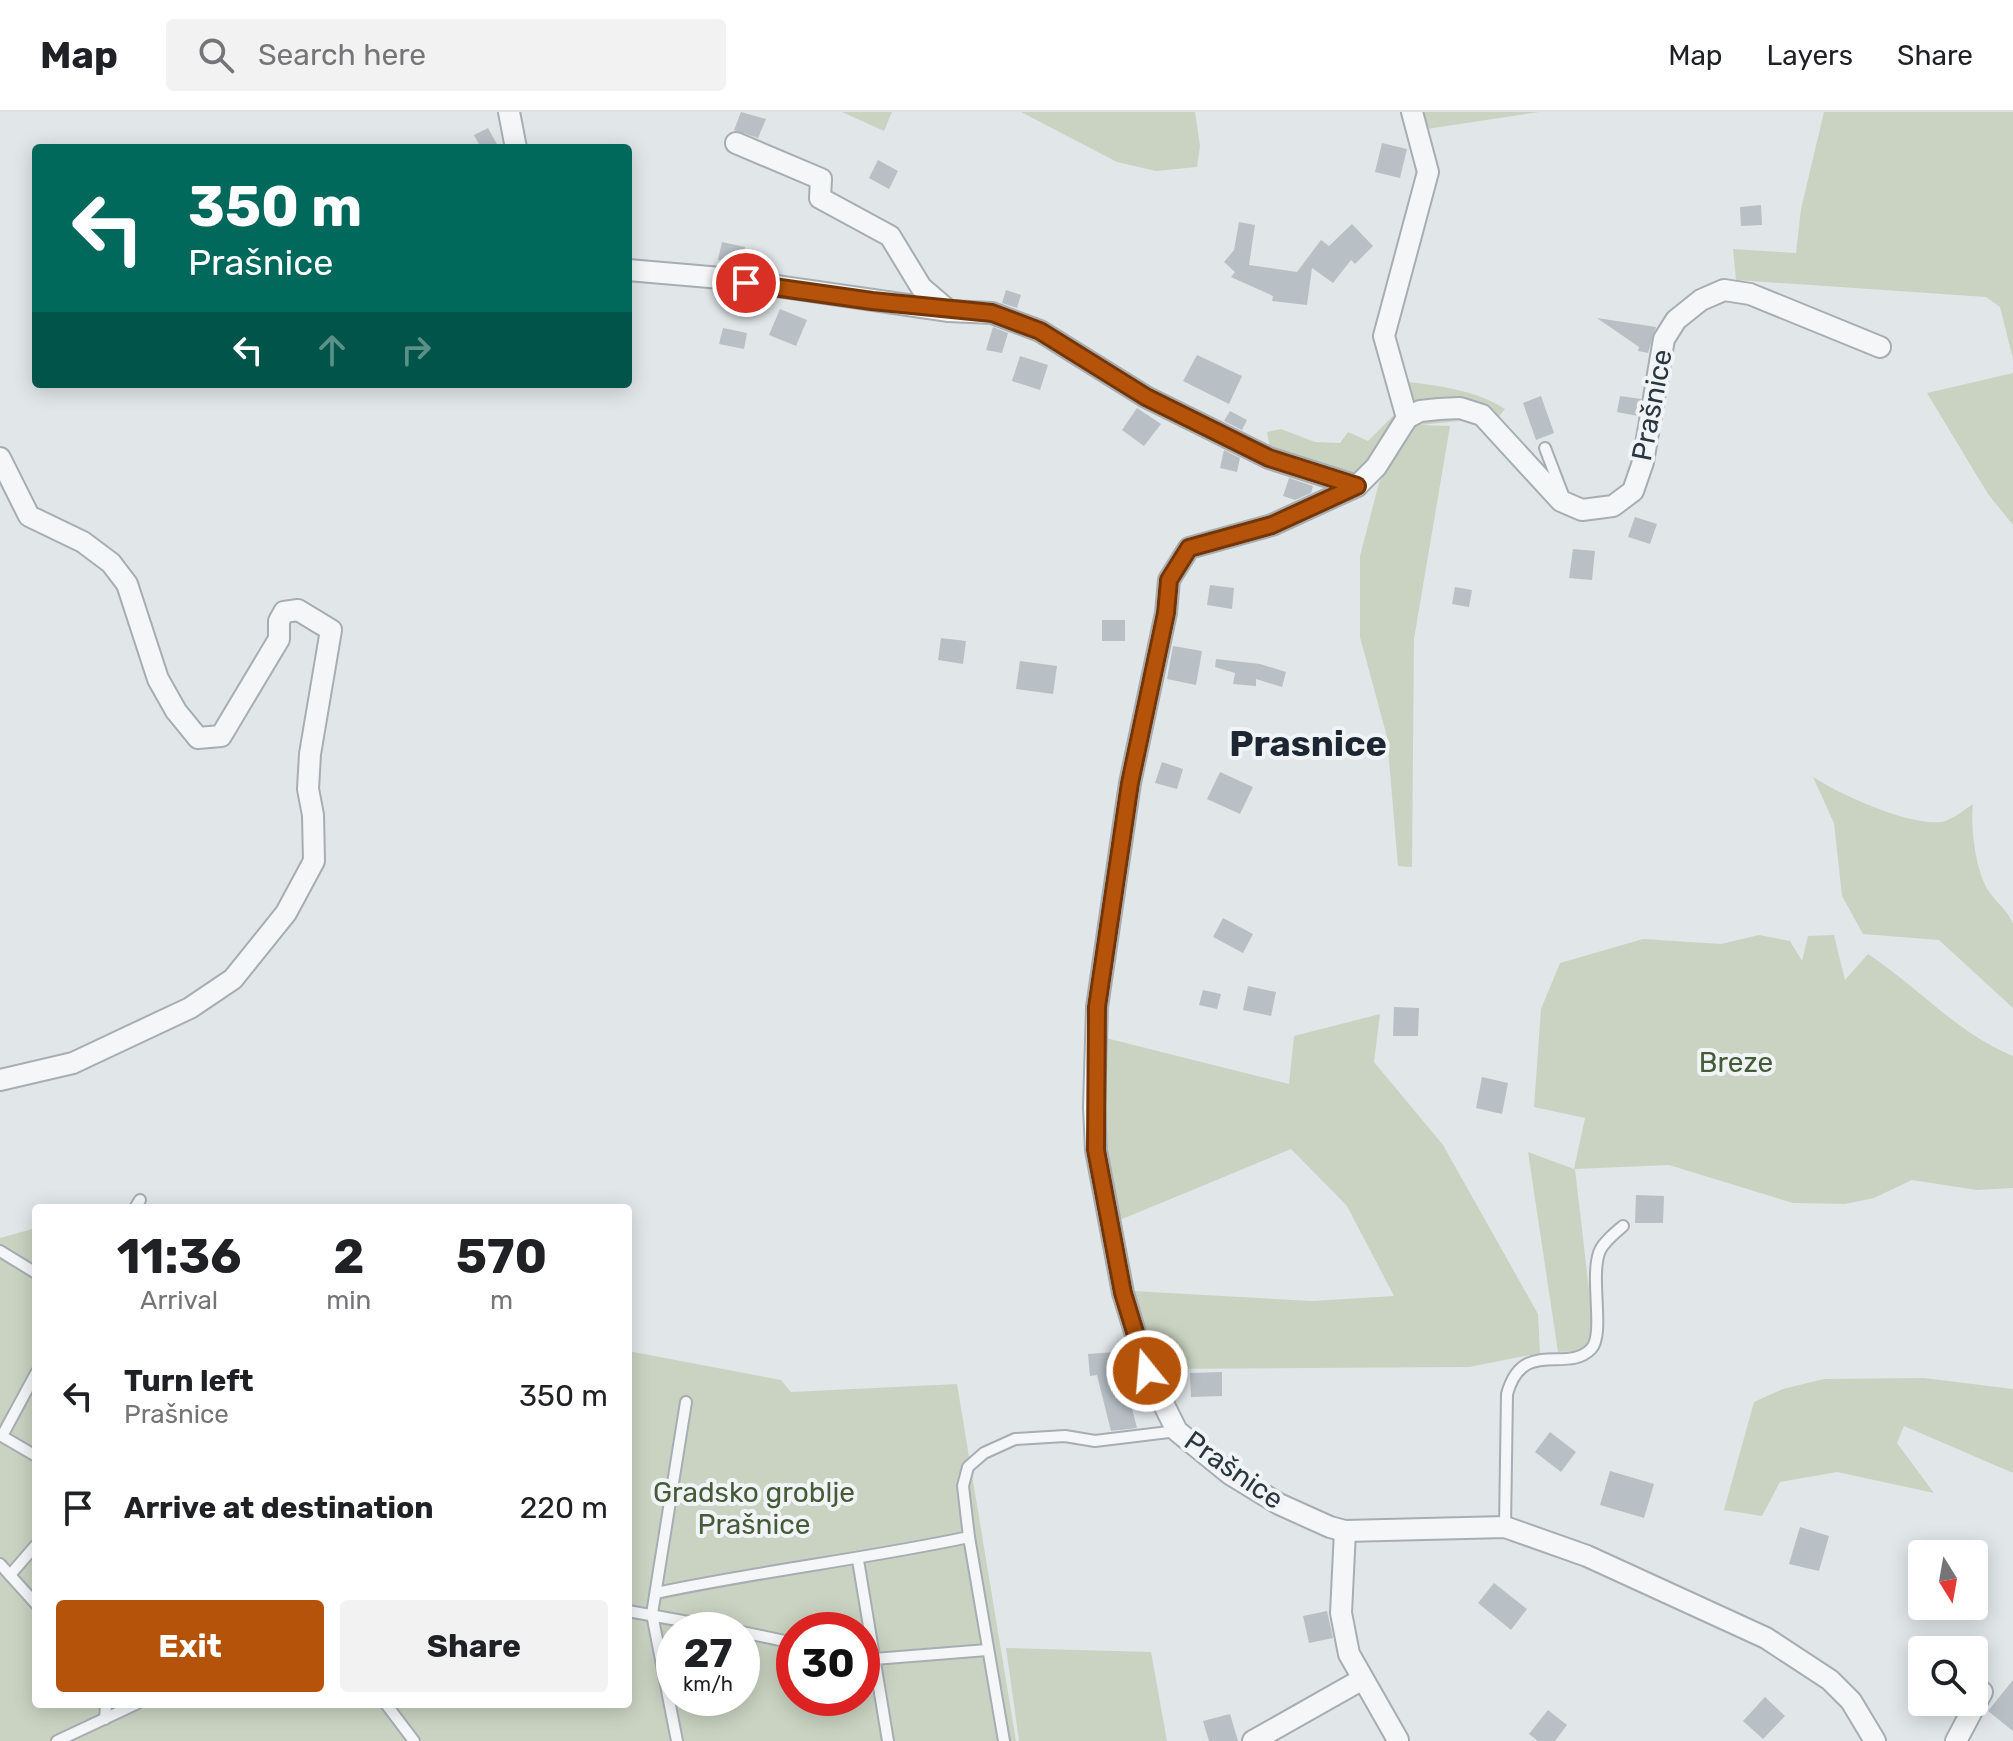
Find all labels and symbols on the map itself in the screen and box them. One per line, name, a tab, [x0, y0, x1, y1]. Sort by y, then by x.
pin	[712, 249, 780, 317]
street label: Prašnice	[1625, 346, 1679, 464]
district label: Prasnice	[1229, 722, 1387, 765]
park label: Breze	[1699, 1046, 1773, 1079]
position arrow	[1105, 1329, 1189, 1413]
street label: Prašnice	[1178, 1424, 1290, 1516]
park label: Gradsko groblje Prašnice	[653, 1476, 855, 1541]
north arrow	[1908, 1540, 1988, 1620]
speed limit sign: 30	[776, 1612, 880, 1716]

